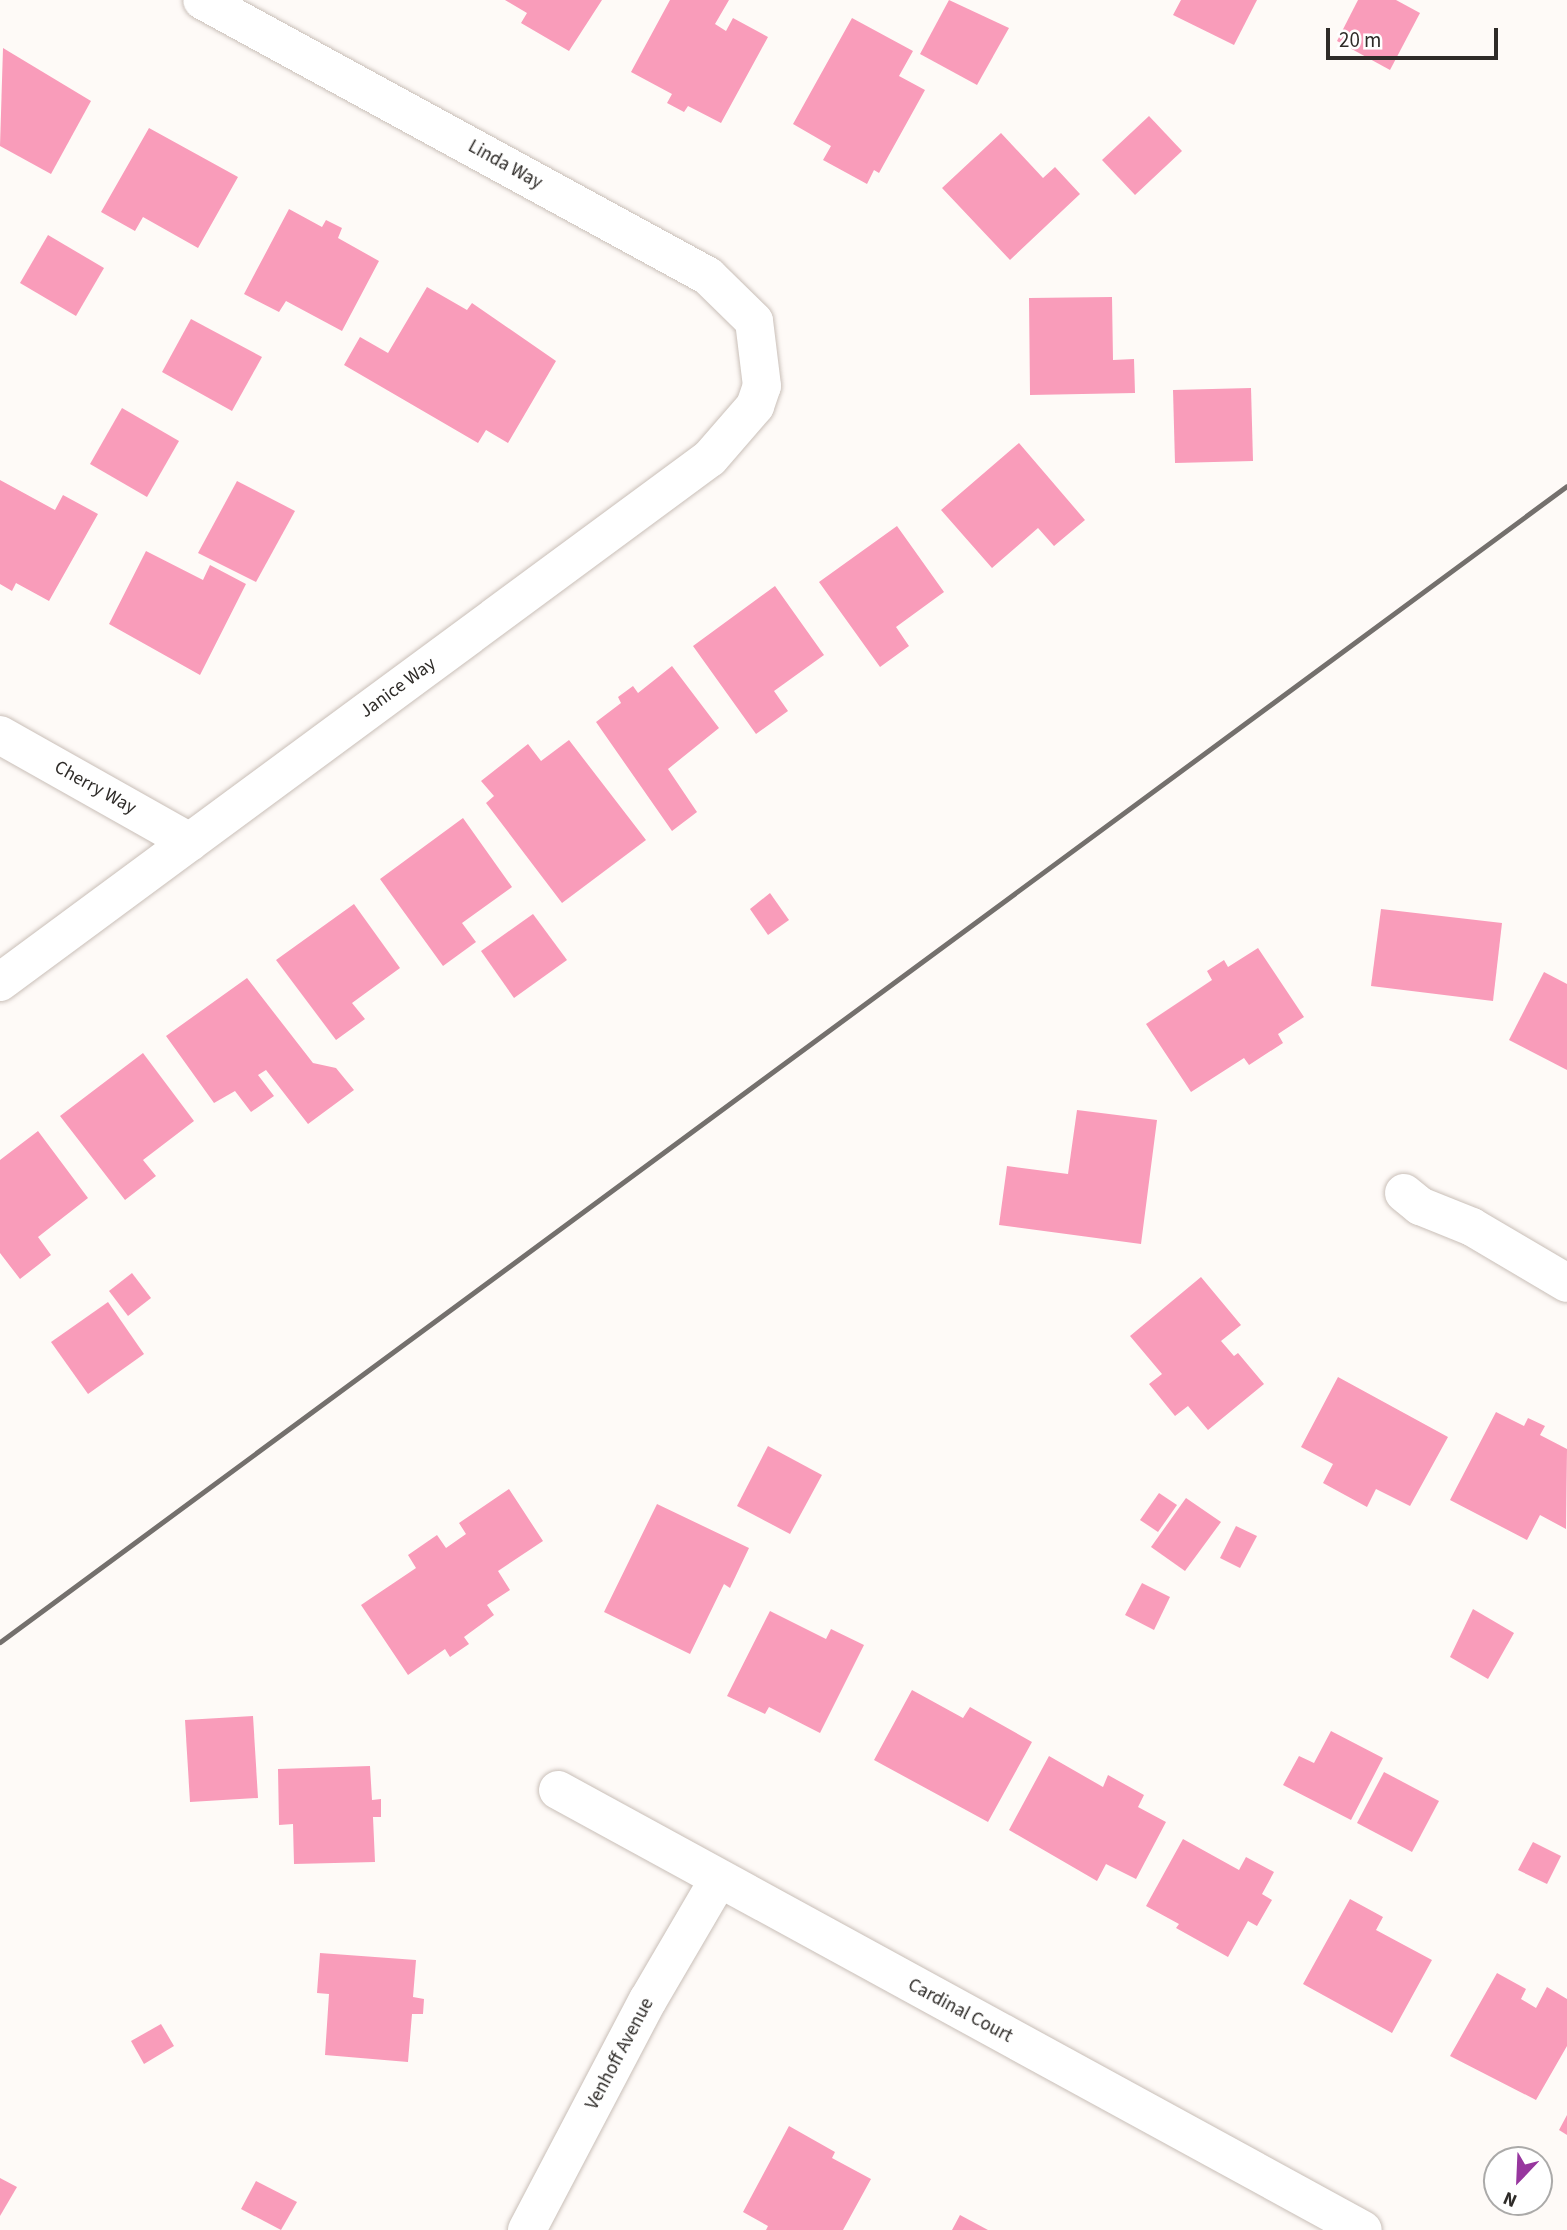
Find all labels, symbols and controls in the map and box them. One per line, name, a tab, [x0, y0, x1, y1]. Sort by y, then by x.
scale bar	[1329, 14, 1500, 58]
text: 20 m	[1339, 25, 1381, 55]
street label: Linda Way	[464, 135, 546, 195]
street label: Janice Way	[356, 653, 440, 723]
street label: Cherry Way	[50, 756, 140, 820]
street label: Cardinal Court	[904, 1974, 1016, 2048]
street label: Venhoff Avenue	[581, 1994, 659, 2114]
north arrow	[1483, 2146, 1553, 2216]
text: N	[1499, 2184, 1521, 2214]

